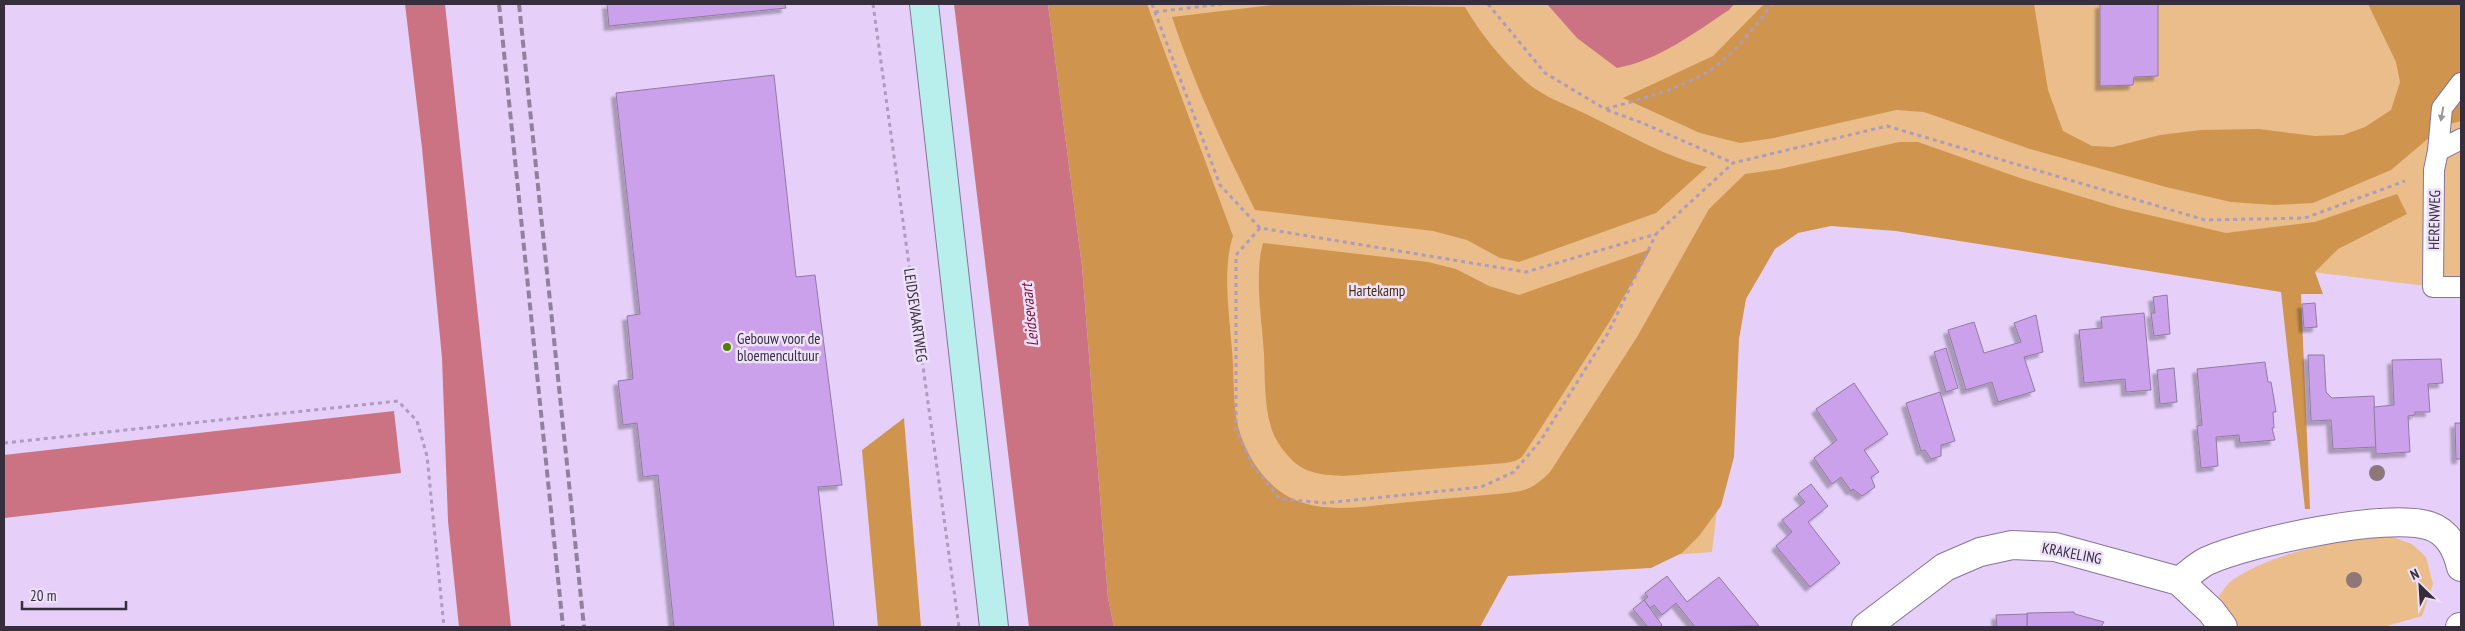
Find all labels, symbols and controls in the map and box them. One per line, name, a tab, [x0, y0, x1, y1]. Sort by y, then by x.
one-way arrow	[2438, 106, 2446, 122]
street label: HERENWEG	[2424, 190, 2444, 250]
street label: LEIDSEVAARTWEG	[900, 267, 932, 363]
water label: Leidsevaart	[1016, 281, 1042, 347]
park label: Hartekamp	[1349, 281, 1405, 300]
place label: Gebouw voor de bloemencultuur	[737, 329, 821, 365]
marker: Gebouw voor de bloemencultuur	[721, 341, 733, 353]
street label: KRAKELING	[2041, 538, 2103, 568]
north arrow	[2395, 561, 2445, 611]
text: N	[2407, 564, 2422, 584]
scale bar	[22, 578, 126, 610]
text: 20 m	[30, 586, 56, 605]

